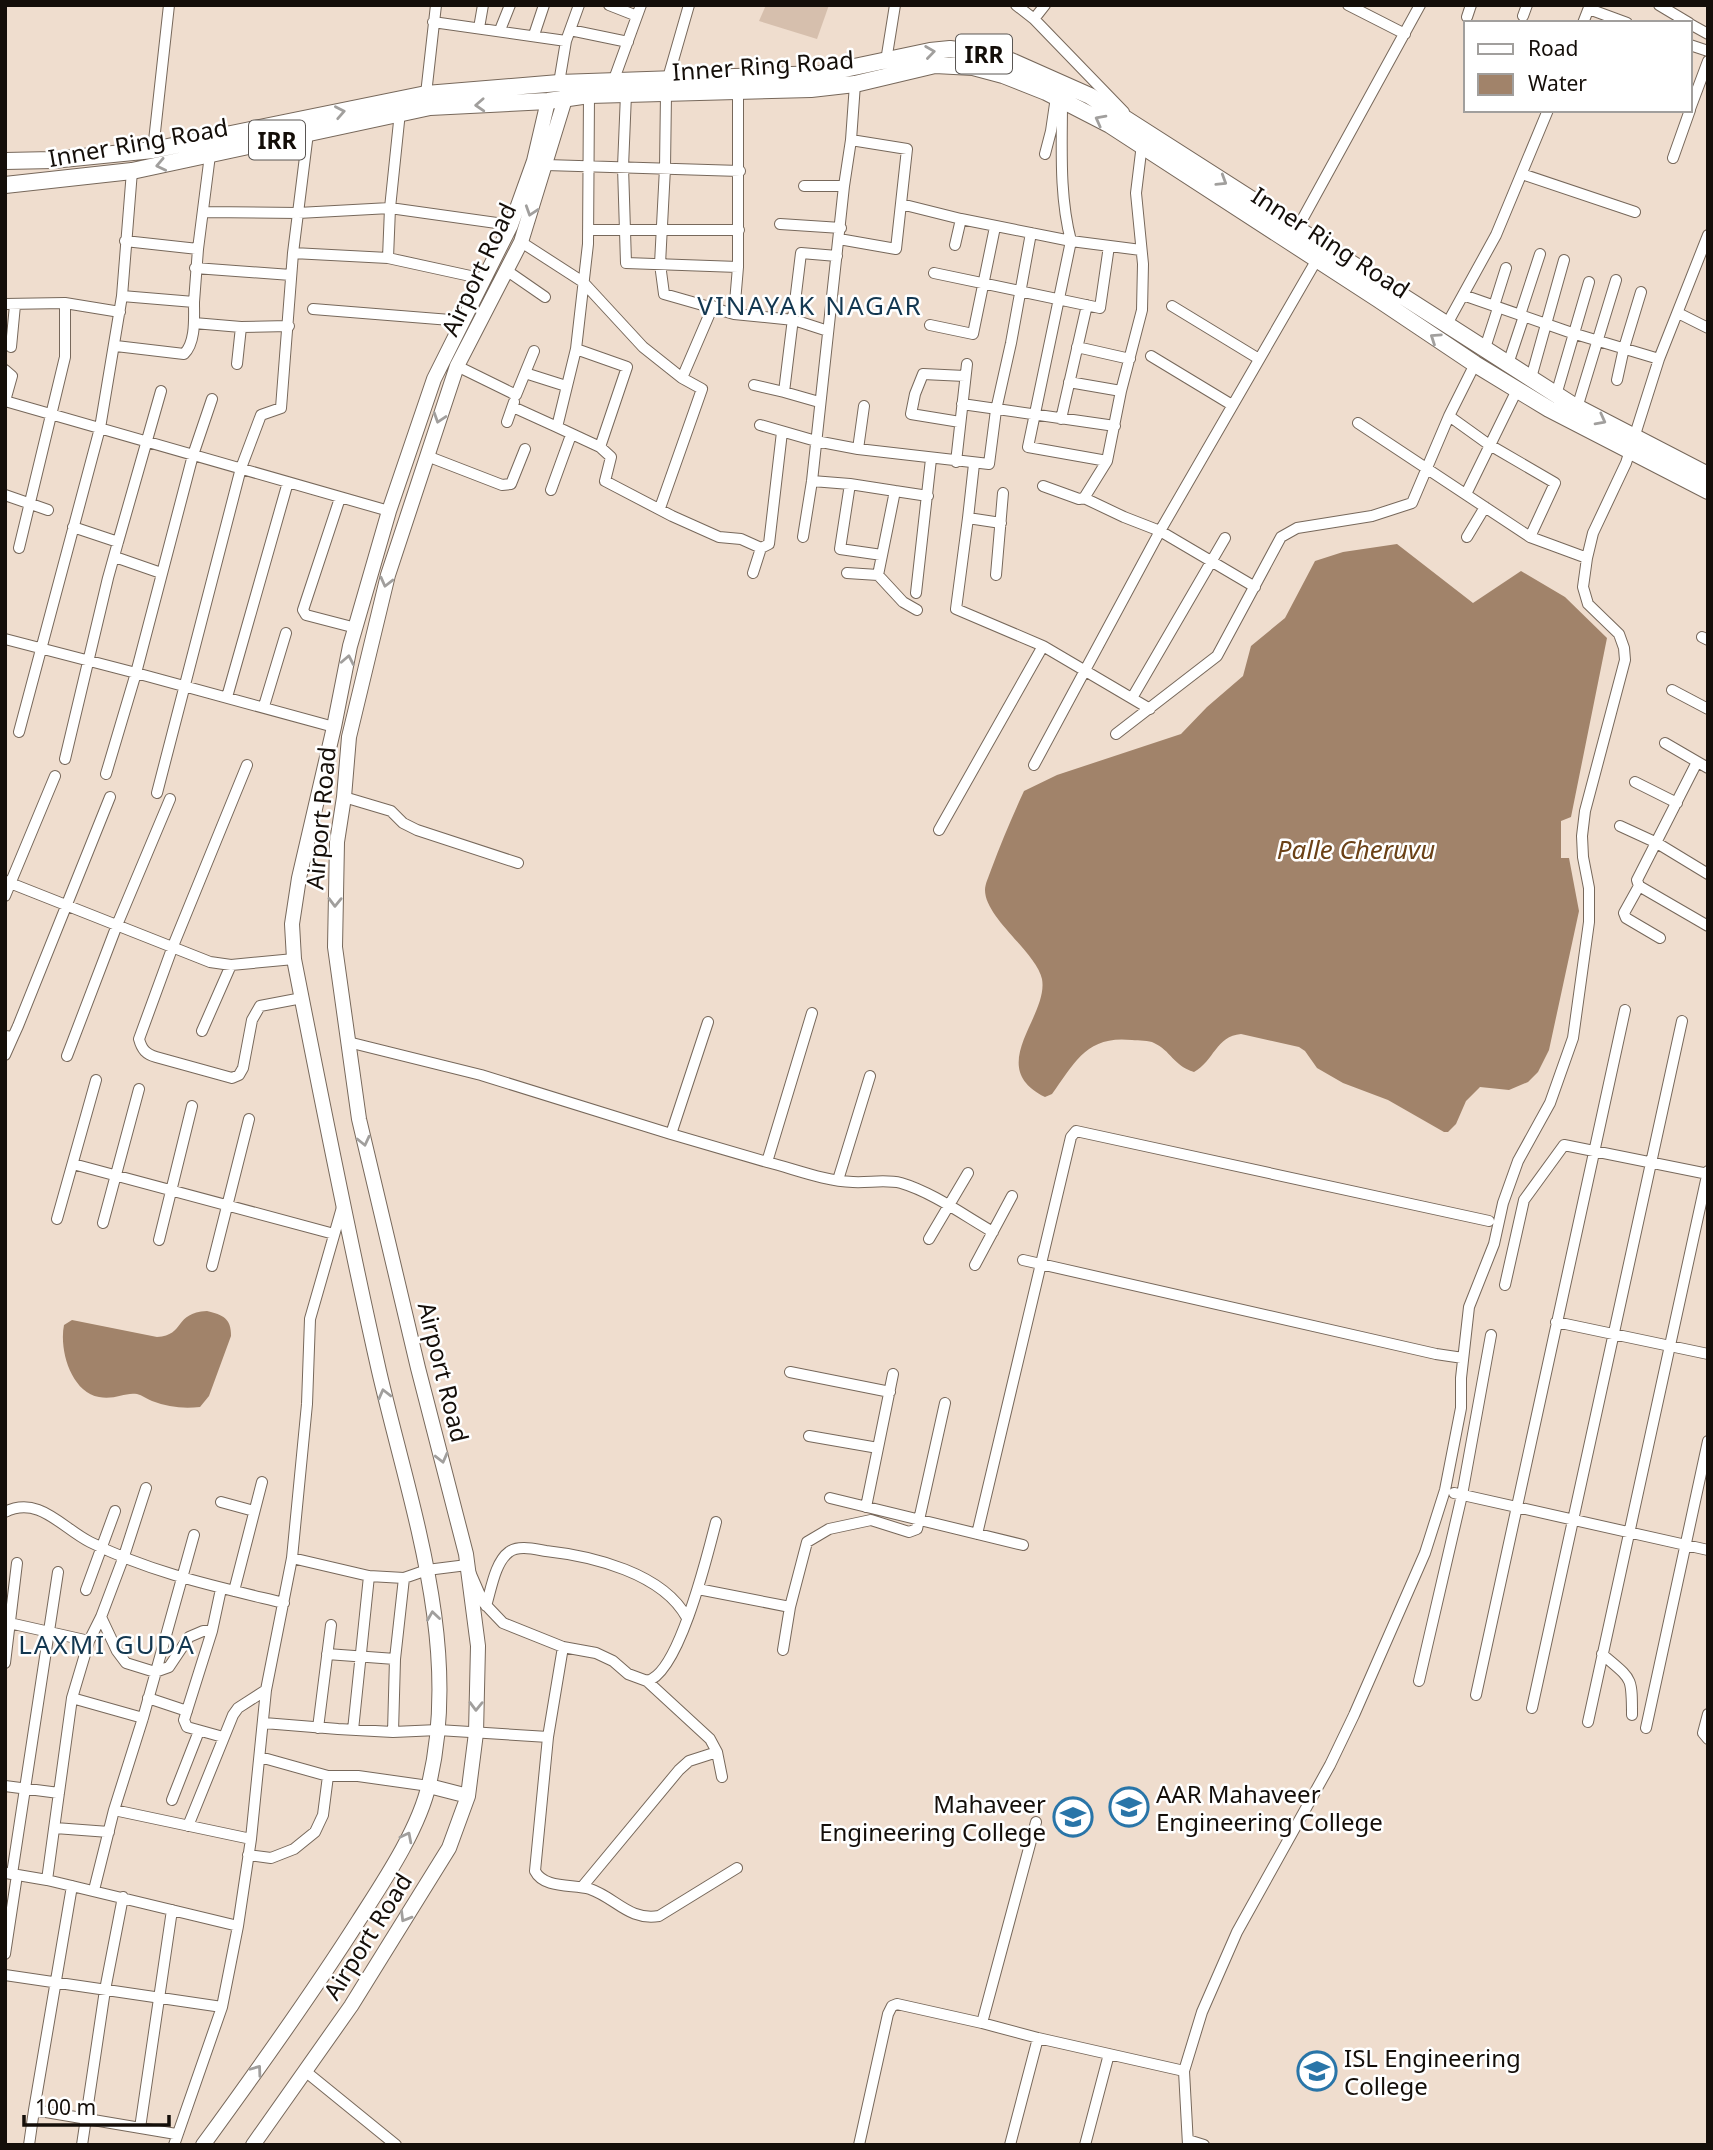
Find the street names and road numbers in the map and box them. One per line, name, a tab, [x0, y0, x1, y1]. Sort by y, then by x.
road number: IRR	[956, 34, 1012, 74]
street label: Inner Ring Road	[671, 42, 855, 88]
street label: Inner Ring Road	[45, 110, 231, 174]
road number: IRR	[249, 120, 305, 160]
street label: Inner Ring Road	[1246, 179, 1416, 305]
street label: Airport Road	[433, 197, 523, 341]
street label: Airport Road	[297, 745, 343, 891]
street label: Airport Road	[411, 1299, 477, 1445]
street label: Airport Road	[315, 1867, 419, 2005]

